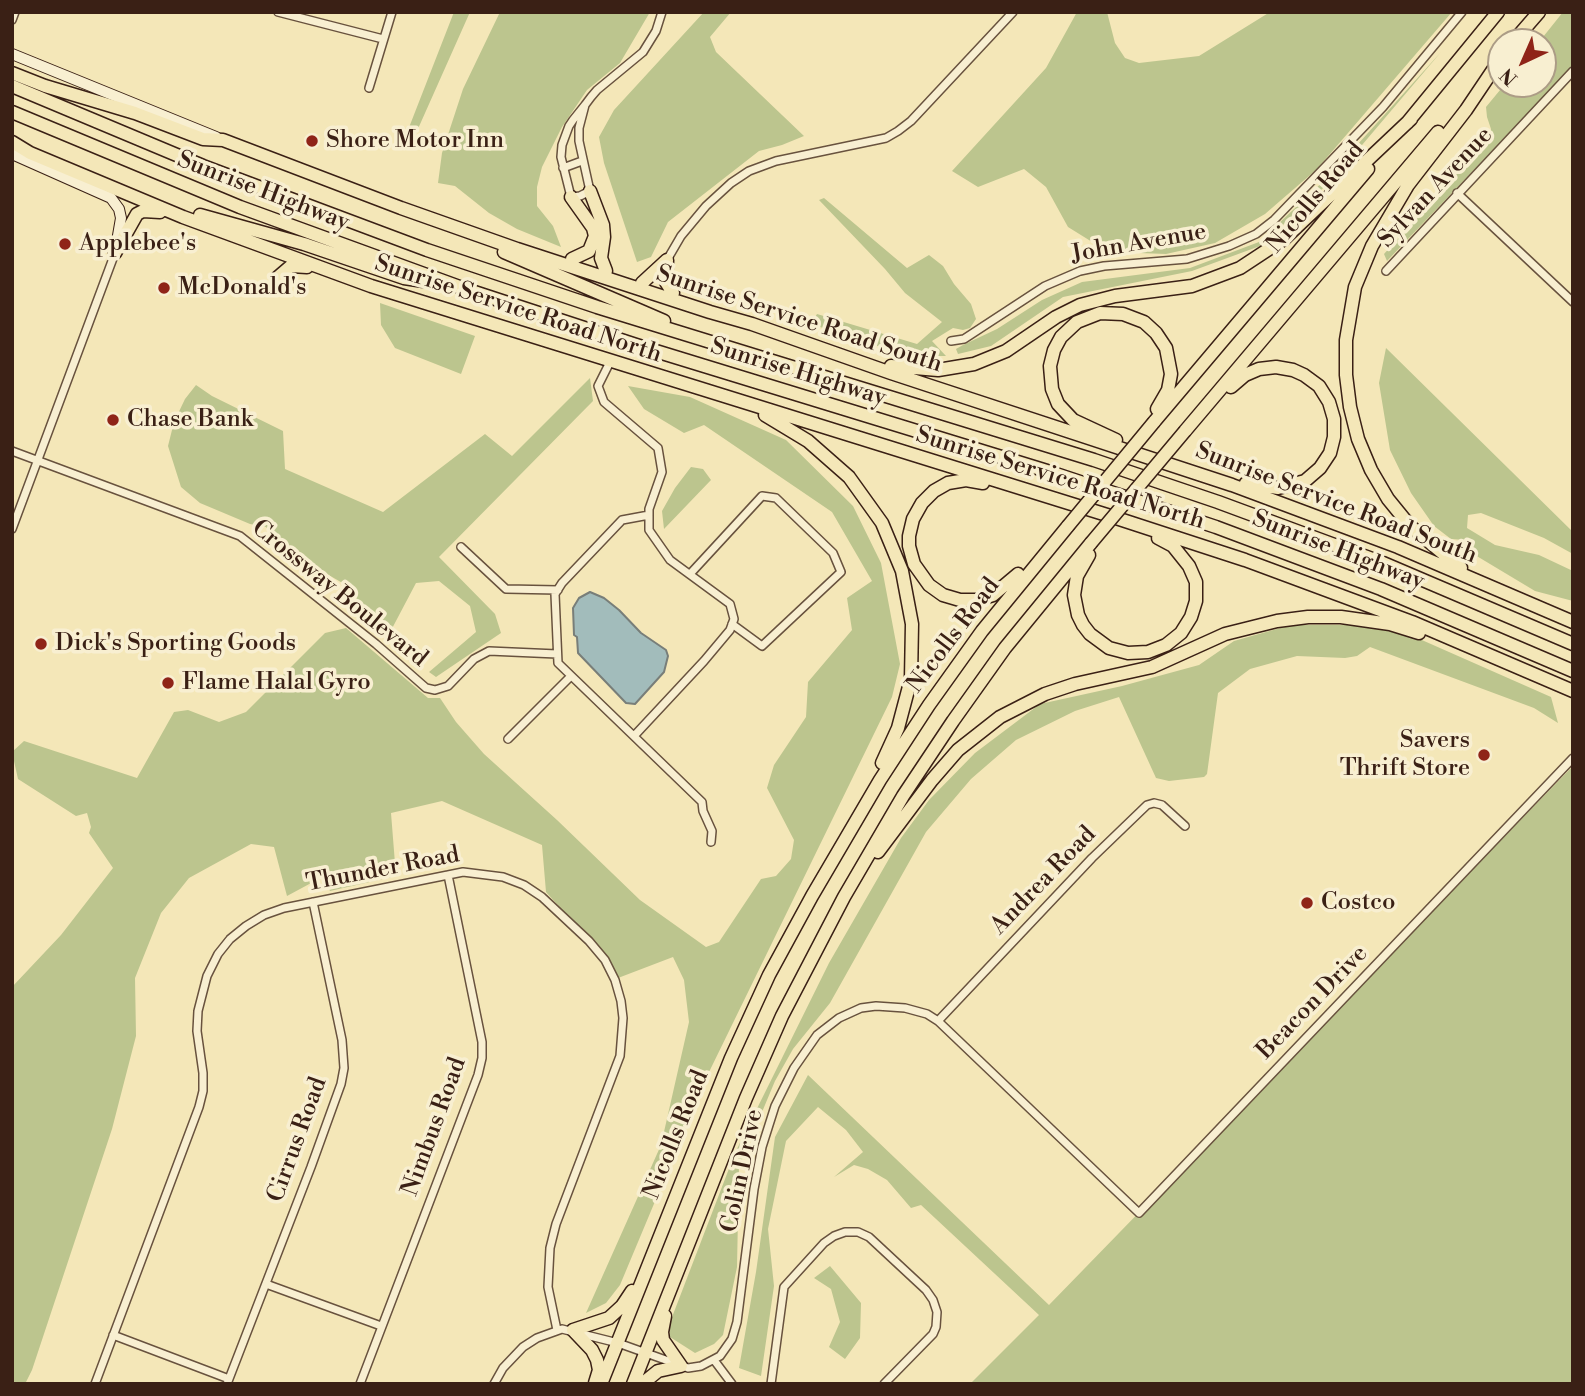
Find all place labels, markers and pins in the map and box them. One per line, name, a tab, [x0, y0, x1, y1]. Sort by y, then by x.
place label: Shore Motor Inn	[326, 127, 504, 155]
marker: Shore Motor Inn	[304, 133, 320, 149]
place label: Applebee's	[79, 230, 196, 258]
marker: Applebee's	[57, 236, 73, 252]
place label: McDonald's	[178, 274, 307, 302]
marker: McDonald's	[156, 280, 172, 296]
place label: Chase Bank	[127, 406, 253, 434]
marker: Chase Bank	[105, 412, 121, 428]
place label: Dick's Sporting Goods	[55, 630, 296, 658]
marker: Dick's Sporting Goods	[33, 636, 49, 652]
place label: Flame Halal Gyro	[182, 669, 371, 697]
marker: Flame Halal Gyro	[160, 675, 176, 691]
place label: Savers Thrift Store	[1340, 727, 1470, 783]
marker: Savers Thrift Store	[1476, 747, 1492, 763]
place label: Costco	[1321, 889, 1395, 917]
marker: Costco	[1299, 895, 1315, 911]

